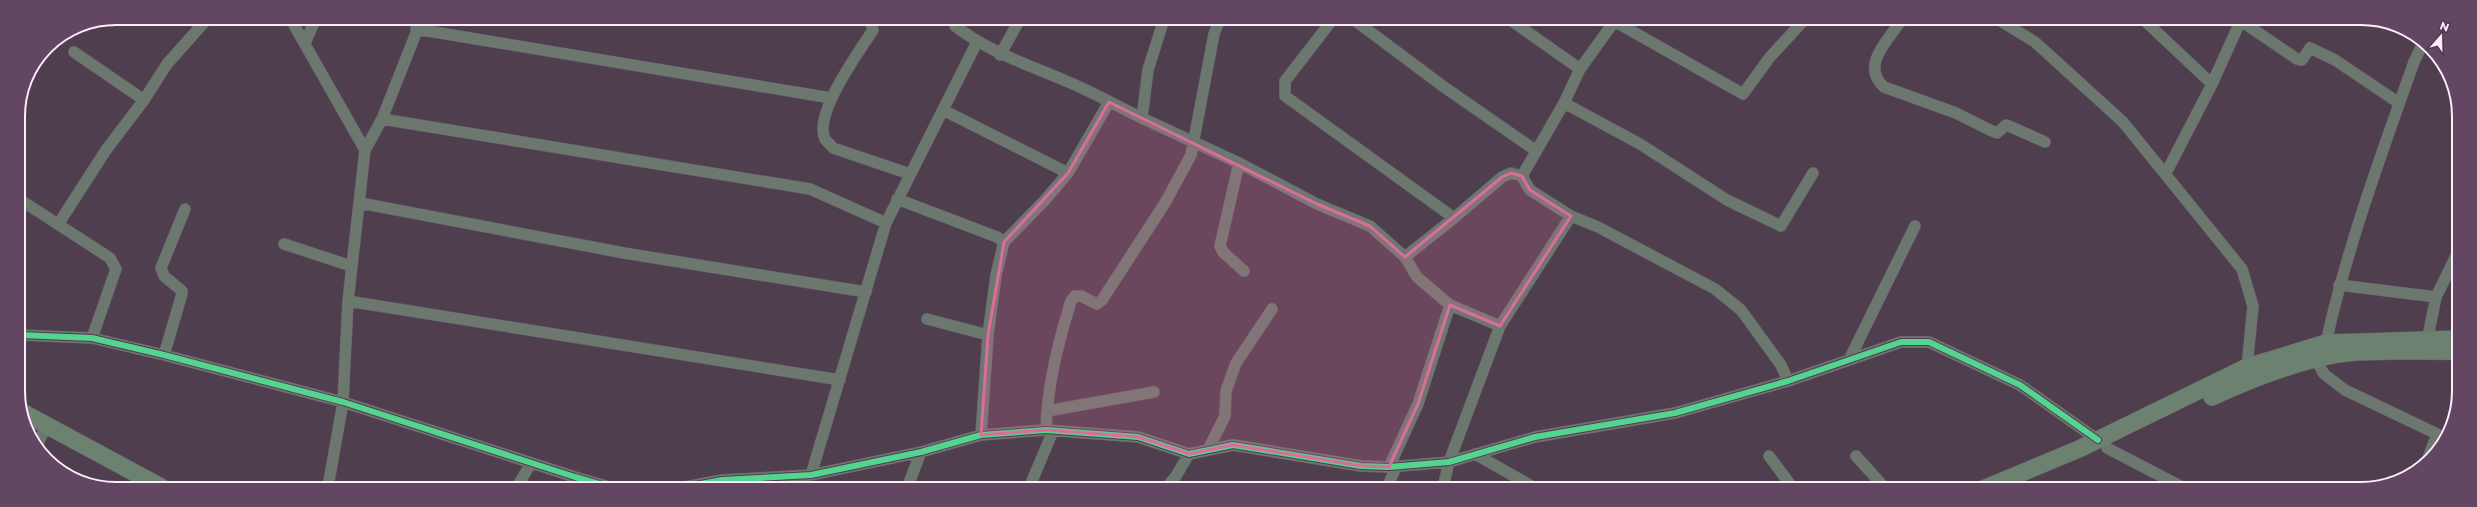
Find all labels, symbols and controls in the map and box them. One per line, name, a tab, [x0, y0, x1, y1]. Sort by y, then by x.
north arrow	[2421, 16, 2461, 56]
text: N	[2438, 19, 2451, 35]

